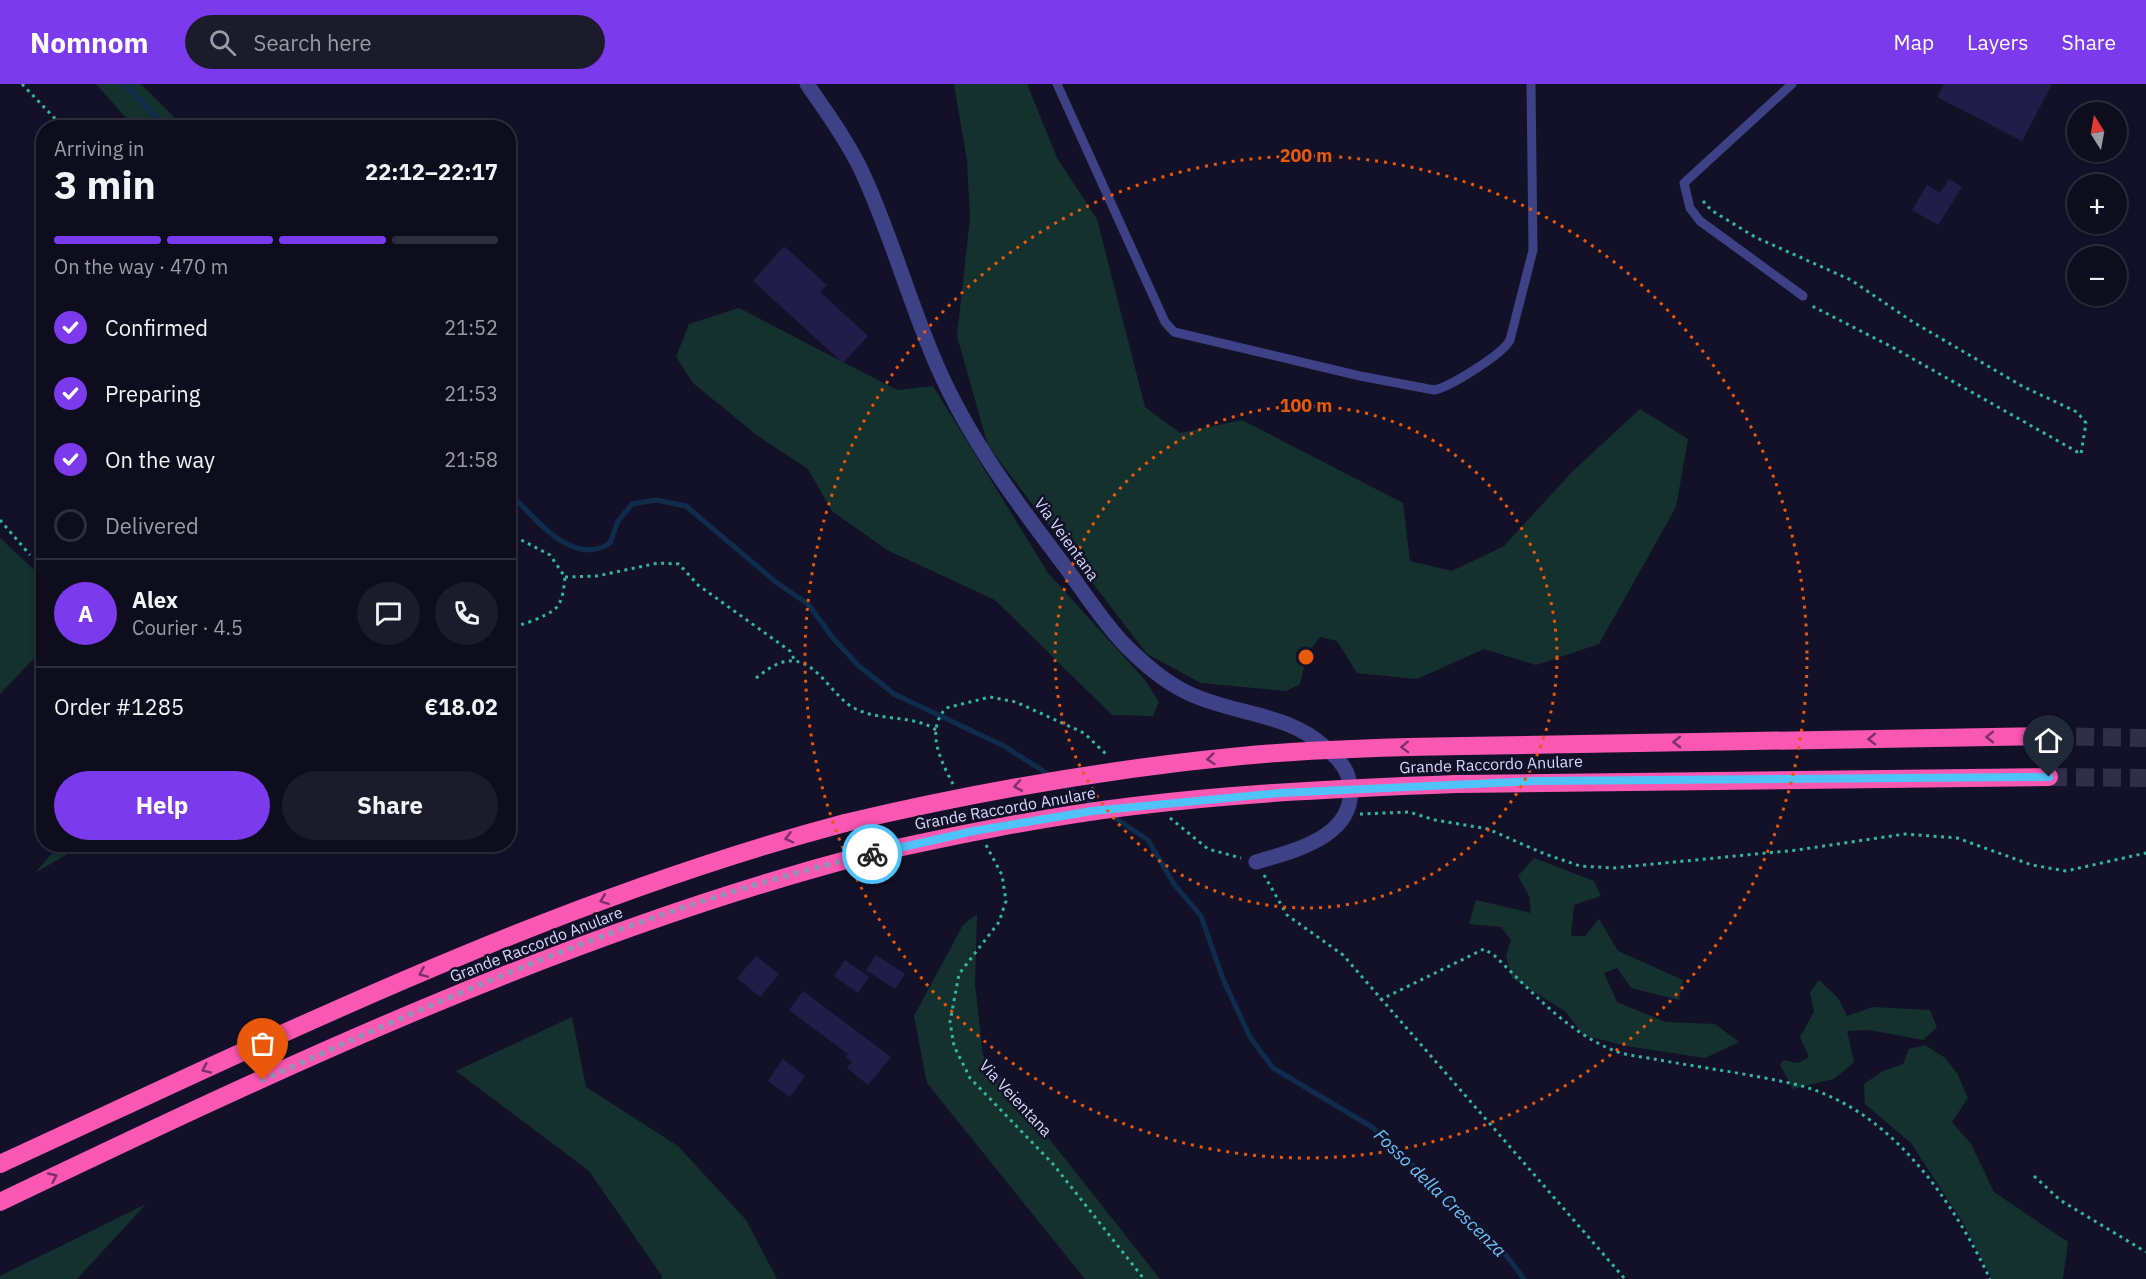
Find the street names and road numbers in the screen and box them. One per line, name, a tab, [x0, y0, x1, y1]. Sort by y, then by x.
street label: Via Veientana	[1030, 494, 1104, 585]
street label: Grande Raccordo Anulare	[1399, 751, 1583, 777]
street label: Grande Raccordo Anulare	[913, 782, 1097, 834]
street label: Grande Raccordo Anulare	[447, 902, 625, 986]
street label: Via Veientana	[975, 1055, 1057, 1141]

